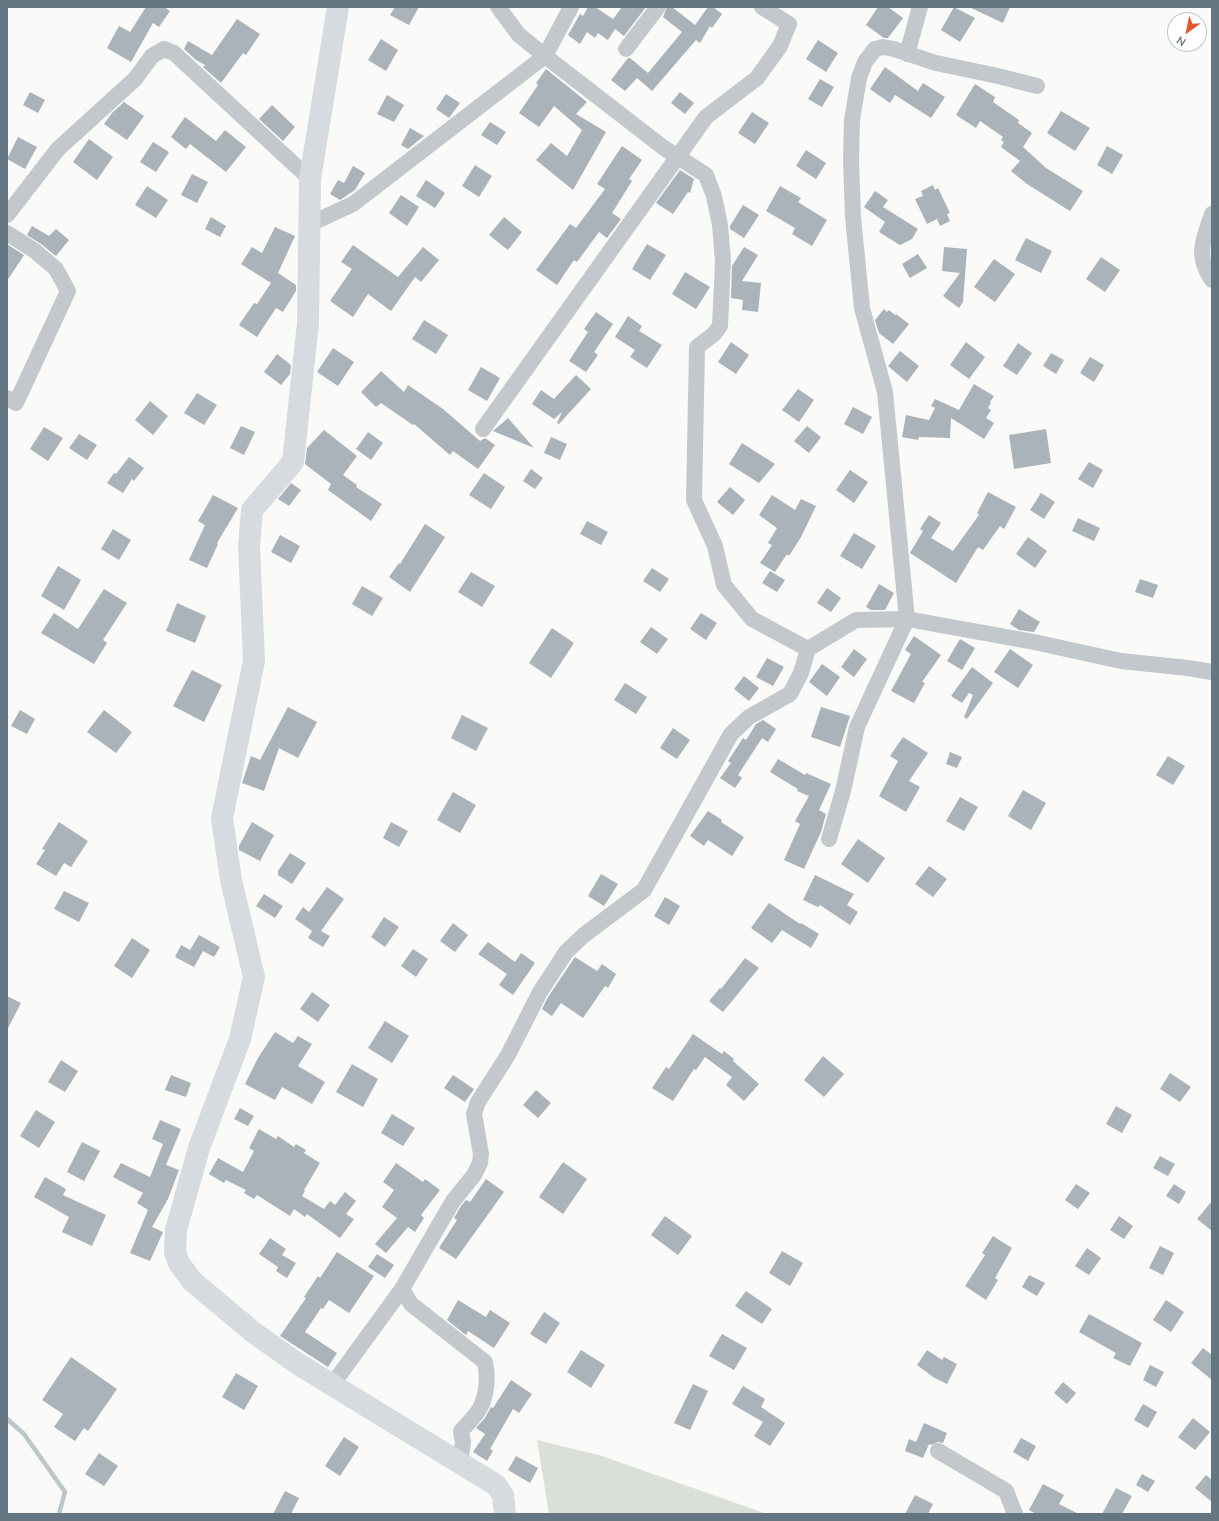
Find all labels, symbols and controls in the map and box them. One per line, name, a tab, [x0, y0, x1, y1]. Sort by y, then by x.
north arrow	[1167, 12, 1207, 52]
text: N	[1174, 33, 1188, 49]

